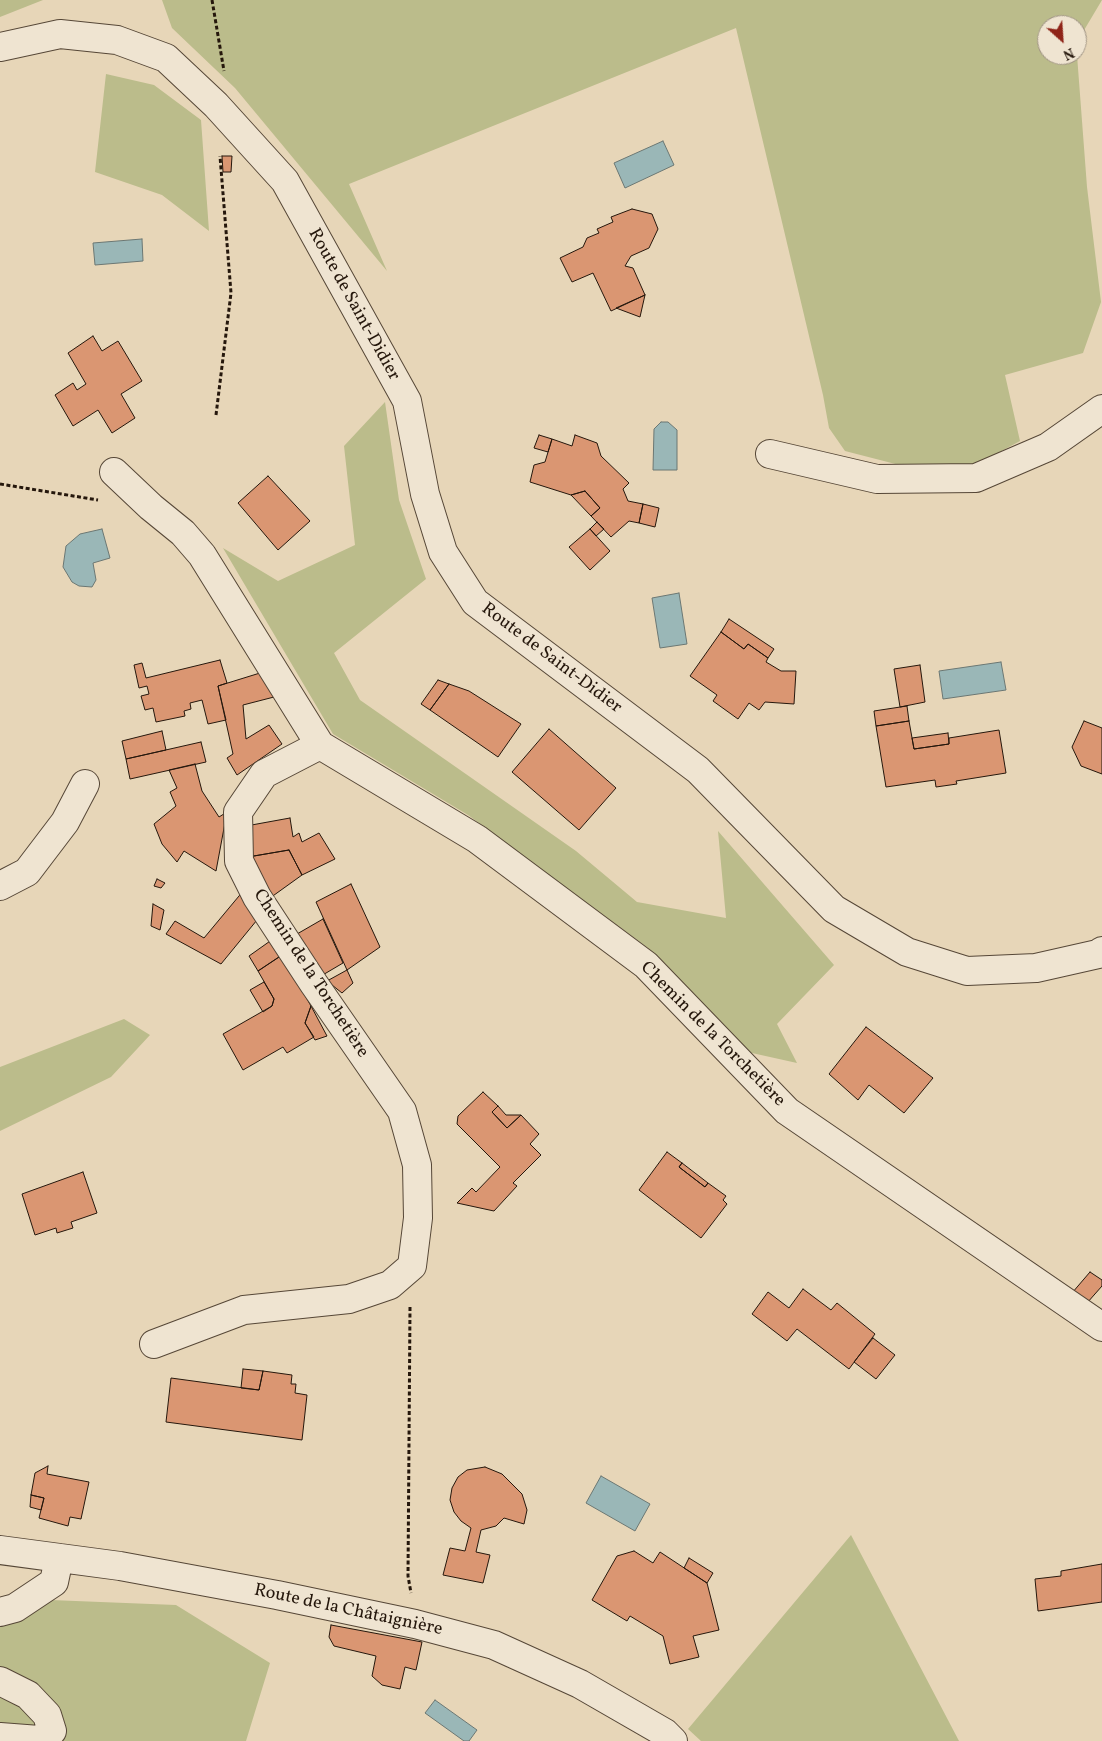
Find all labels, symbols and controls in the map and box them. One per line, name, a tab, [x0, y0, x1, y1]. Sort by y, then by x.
north arrow	[1037, 15, 1087, 65]
text: N	[1060, 42, 1077, 64]
street label: Route de Saint-Didier	[302, 225, 404, 385]
street label: Route de Saint-Didier	[476, 599, 626, 719]
street label: Chemin de la Torchetière	[247, 886, 373, 1062]
street label: Chemin de la Torchetière	[635, 958, 789, 1112]
street label: Route de la Châtaignière	[252, 1580, 444, 1642]

